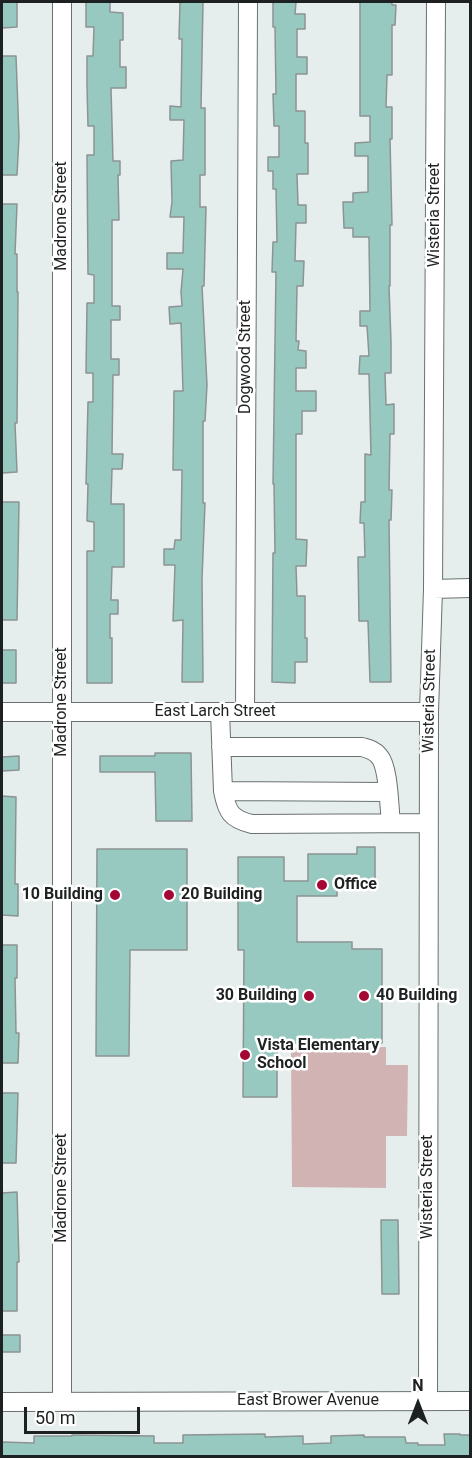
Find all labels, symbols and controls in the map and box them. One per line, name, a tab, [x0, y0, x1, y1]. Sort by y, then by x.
street label: Madrone Street	[52, 161, 72, 271]
street label: Wisteria Street	[425, 163, 445, 267]
street label: Dogwood Street	[236, 300, 256, 414]
street label: Madrone Street	[52, 647, 72, 757]
street label: Wisteria Street	[419, 649, 441, 753]
street label: East Larch Street	[154, 702, 276, 722]
place label: Office	[334, 875, 377, 895]
marker: Office	[315, 878, 329, 892]
place label: 10 Building	[22, 885, 103, 905]
place label: 20 Building	[181, 885, 262, 905]
marker: 10 Building	[108, 888, 122, 902]
marker: 20 Building	[162, 888, 176, 902]
place label: 30 Building	[216, 986, 297, 1006]
place label: 40 Building	[376, 986, 457, 1006]
marker: 30 Building	[302, 989, 316, 1003]
marker: 40 Building	[357, 989, 371, 1003]
place label: Vista Elementary School	[257, 1036, 379, 1074]
marker: Vista Elementary School	[238, 1048, 252, 1062]
street label: Madrone Street	[52, 1133, 72, 1243]
street label: Wisteria Street	[418, 1135, 438, 1239]
north arrow	[388, 1374, 448, 1434]
text: N	[412, 1376, 424, 1395]
street label: East Brower Avenue	[237, 1391, 379, 1411]
scale bar	[27, 1395, 142, 1433]
text: 50 m	[35, 1407, 75, 1428]

